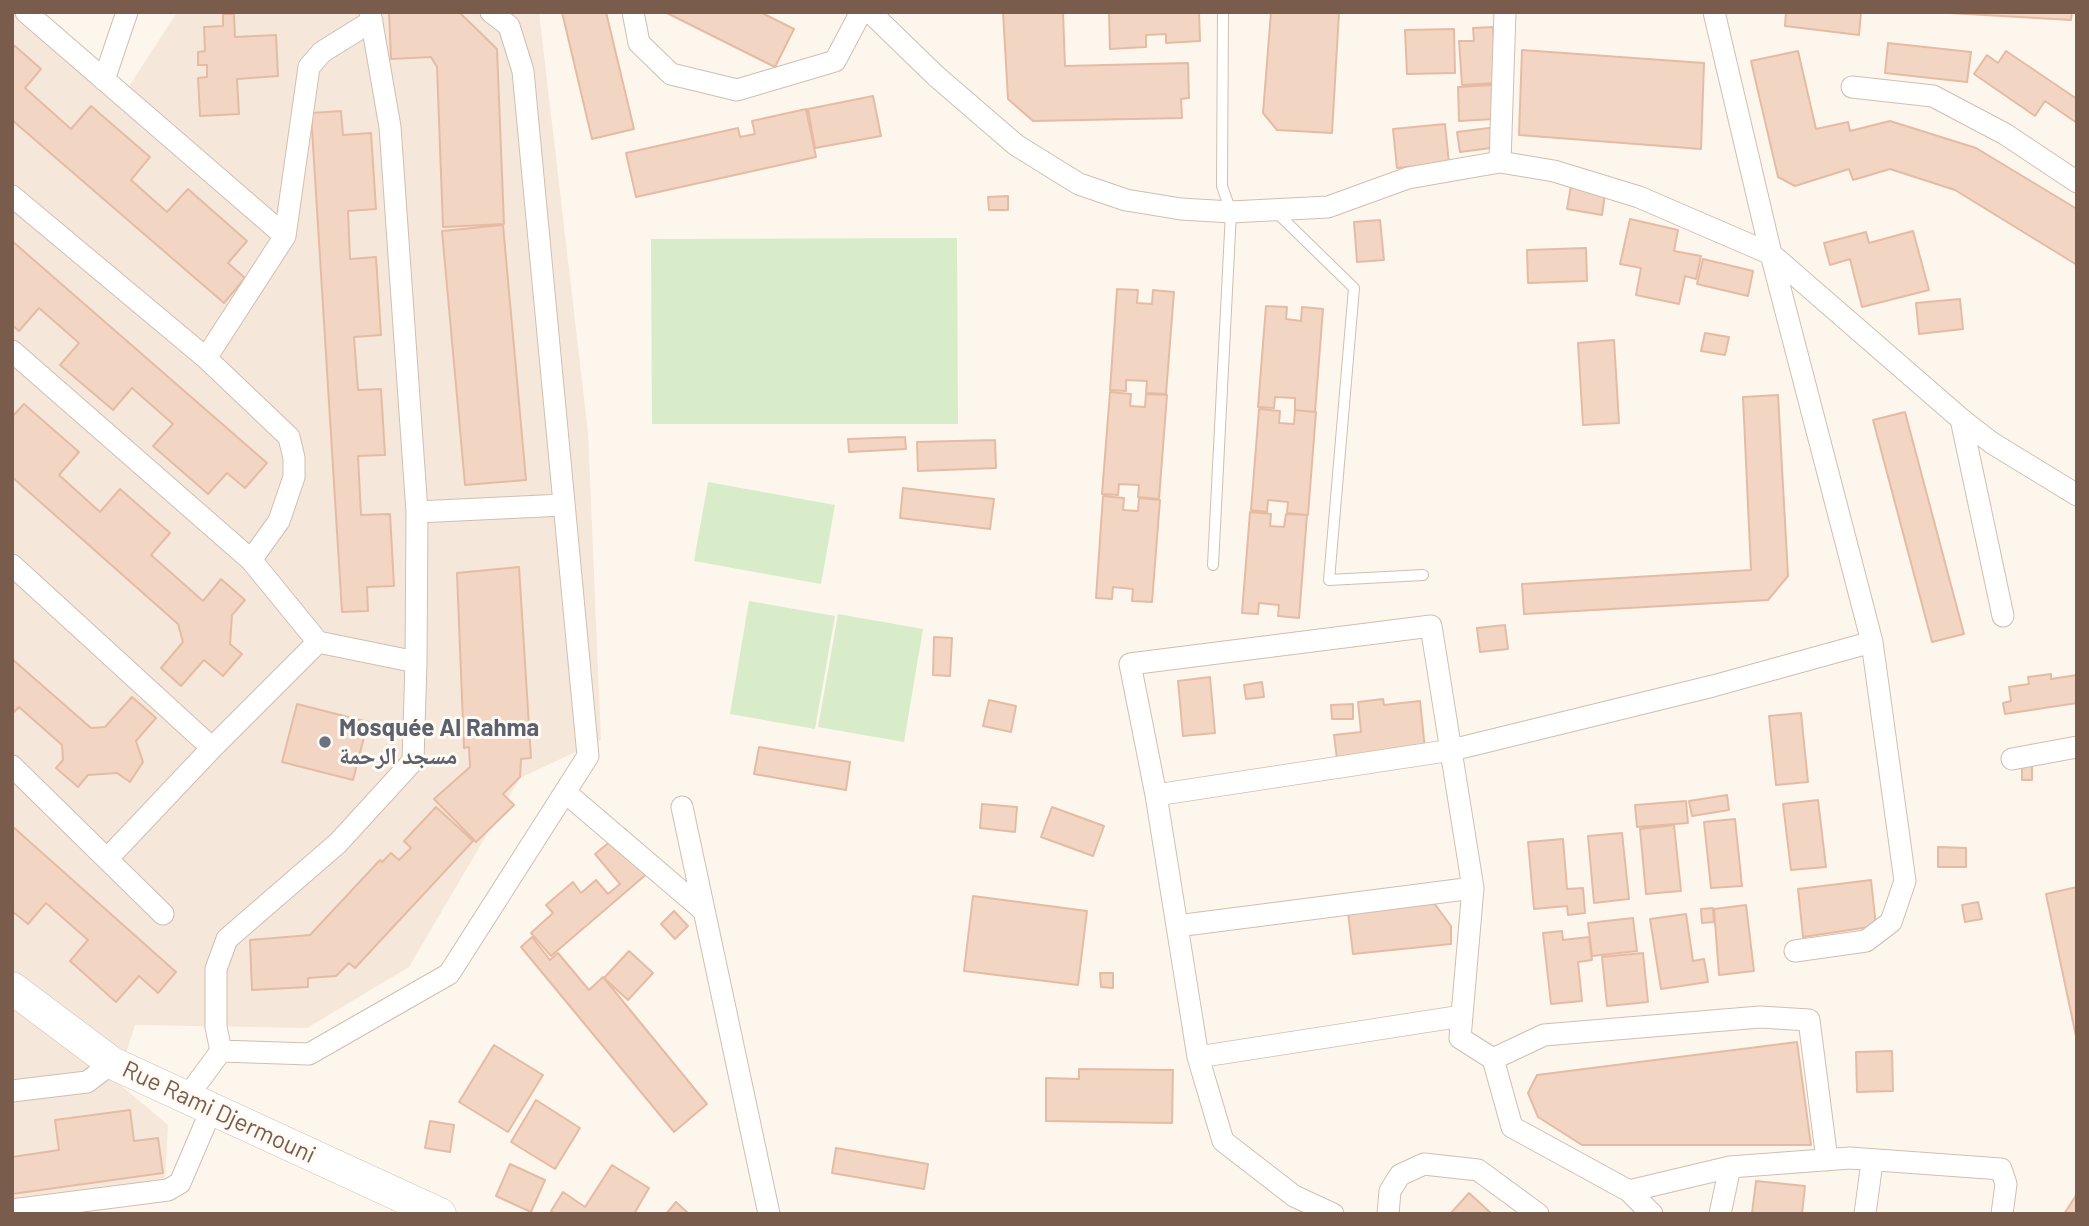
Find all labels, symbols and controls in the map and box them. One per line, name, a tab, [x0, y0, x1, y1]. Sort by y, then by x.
place label: Mosquée Al Rahma مسجد الرحمة	[339, 714, 539, 770]
marker: Mosquée Al Rahma مسجد الرحمة	[317, 734, 333, 750]
street label: Rue Rami Djermouni	[118, 1055, 320, 1169]

